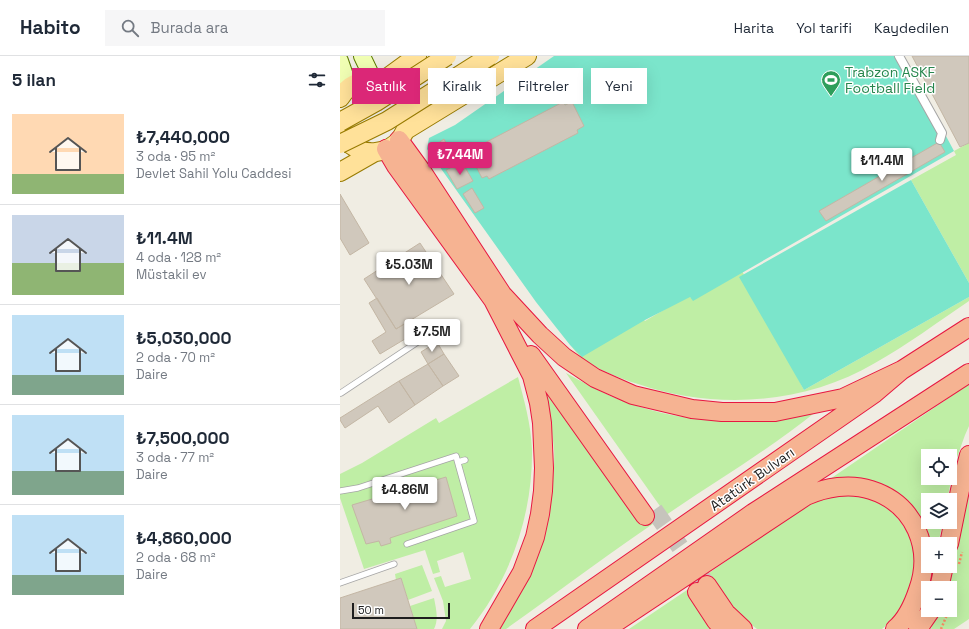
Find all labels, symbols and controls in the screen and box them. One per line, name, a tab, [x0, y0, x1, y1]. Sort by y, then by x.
search box	[105, 10, 385, 46]
text: Habito	[20, 15, 81, 40]
icon: search	[119, 17, 141, 39]
text: Burada ara	[151, 18, 228, 37]
text: Harita	[734, 19, 774, 37]
text: Yol tarifi	[796, 19, 852, 37]
text: Kaydedilen	[874, 19, 949, 37]
place label: Trabzon ASKF Football Field	[845, 63, 936, 97]
chip: Satılık	[352, 68, 420, 104]
chip: Kiralık	[428, 68, 496, 104]
chip: Filtreler	[504, 68, 583, 104]
chip: Yeni	[591, 68, 647, 104]
text: 5 ilan	[12, 69, 56, 91]
icon: filters	[306, 69, 328, 91]
sports icon: Trabzon ASKF Football Field	[820, 69, 842, 97]
text: ₺7,440,000	[136, 126, 230, 148]
icon: home	[44, 130, 92, 178]
pin: ₺7.44M	[427, 142, 493, 176]
text: ₺7.44M	[437, 146, 483, 163]
text: 3 oda · 95 m²	[136, 148, 215, 165]
pin: ₺11.4M	[849, 148, 915, 182]
text: ₺11.4M	[860, 152, 904, 169]
text: Devlet Sahil Yolu Caddesi	[136, 165, 291, 182]
text: ₺11.4M	[136, 227, 193, 249]
icon: home	[44, 231, 92, 279]
text: 4 oda · 128 m²	[136, 249, 221, 266]
pin: ₺5.03M	[376, 252, 442, 286]
text: ₺5.03M	[385, 256, 433, 273]
text: Müstakil ev	[136, 266, 206, 283]
pin: ₺7.5M	[404, 319, 460, 353]
text: ₺7.5M	[413, 323, 451, 340]
text: ₺5,030,000	[136, 327, 232, 349]
icon: home	[44, 331, 92, 379]
text: 2 oda · 70 m²	[136, 349, 215, 366]
text: Daire	[136, 366, 168, 383]
text: ₺7,500,000	[136, 427, 230, 449]
icon: home	[44, 431, 92, 479]
street label: Atatürk Bulvarı	[706, 443, 798, 515]
text: 3 oda · 77 m²	[136, 449, 214, 466]
map controls	[921, 449, 957, 617]
button: locate	[921, 449, 957, 485]
text: Daire	[136, 466, 168, 483]
pin: ₺4.86M	[372, 477, 438, 511]
text: ₺4.86M	[381, 481, 429, 498]
button: layers	[921, 493, 957, 529]
text: ₺4,860,000	[136, 527, 232, 549]
icon: home	[44, 531, 92, 579]
button: +	[921, 537, 957, 573]
text: 2 oda · 68 m²	[136, 549, 216, 566]
text: Daire	[136, 566, 168, 583]
button: −	[921, 581, 957, 617]
scale bar	[352, 601, 450, 620]
text: 50 m	[358, 603, 384, 617]

